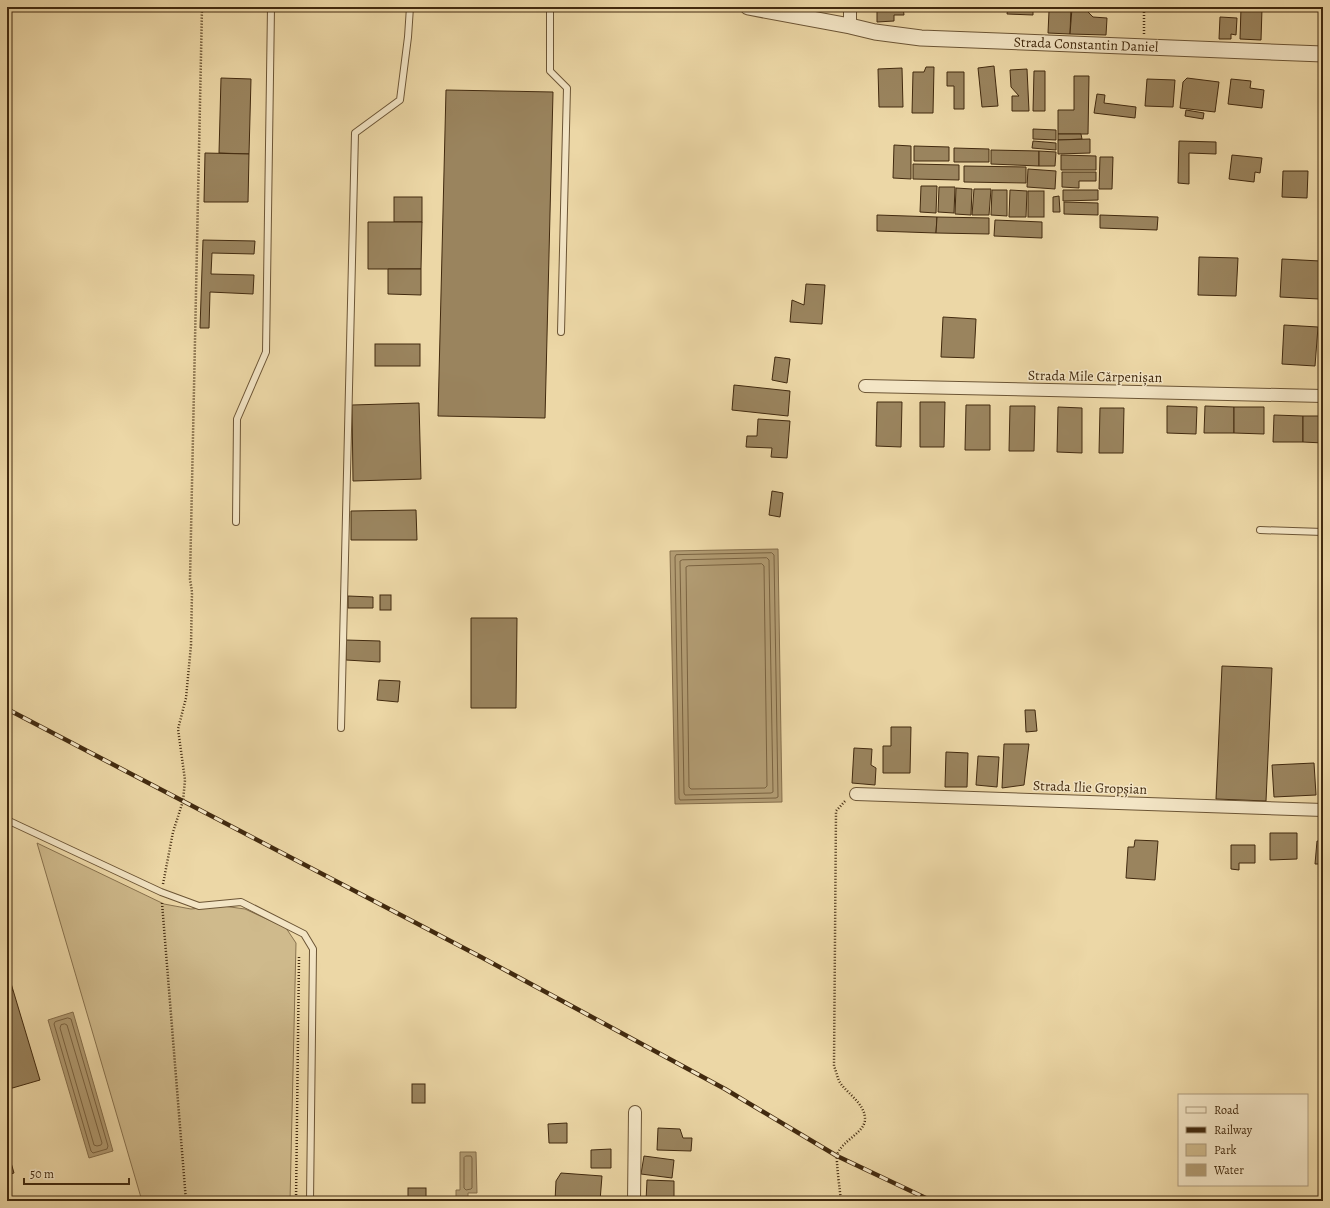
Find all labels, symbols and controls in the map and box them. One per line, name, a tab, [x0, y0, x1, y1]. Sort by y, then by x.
street label: Strada Constantin Daniel	[1013, 32, 1159, 57]
street label: Strada Mile Cărpenișan	[1028, 366, 1163, 387]
street label: Strada Ilie Gropșian	[1032, 776, 1148, 799]
legend	[1178, 1094, 1308, 1186]
text: Road	[1214, 1102, 1240, 1118]
text: Railway	[1214, 1122, 1253, 1138]
text: Park	[1214, 1142, 1237, 1158]
scale bar	[24, 1160, 129, 1186]
text: Water	[1213, 1162, 1244, 1178]
text: 50 m	[30, 1166, 54, 1182]

